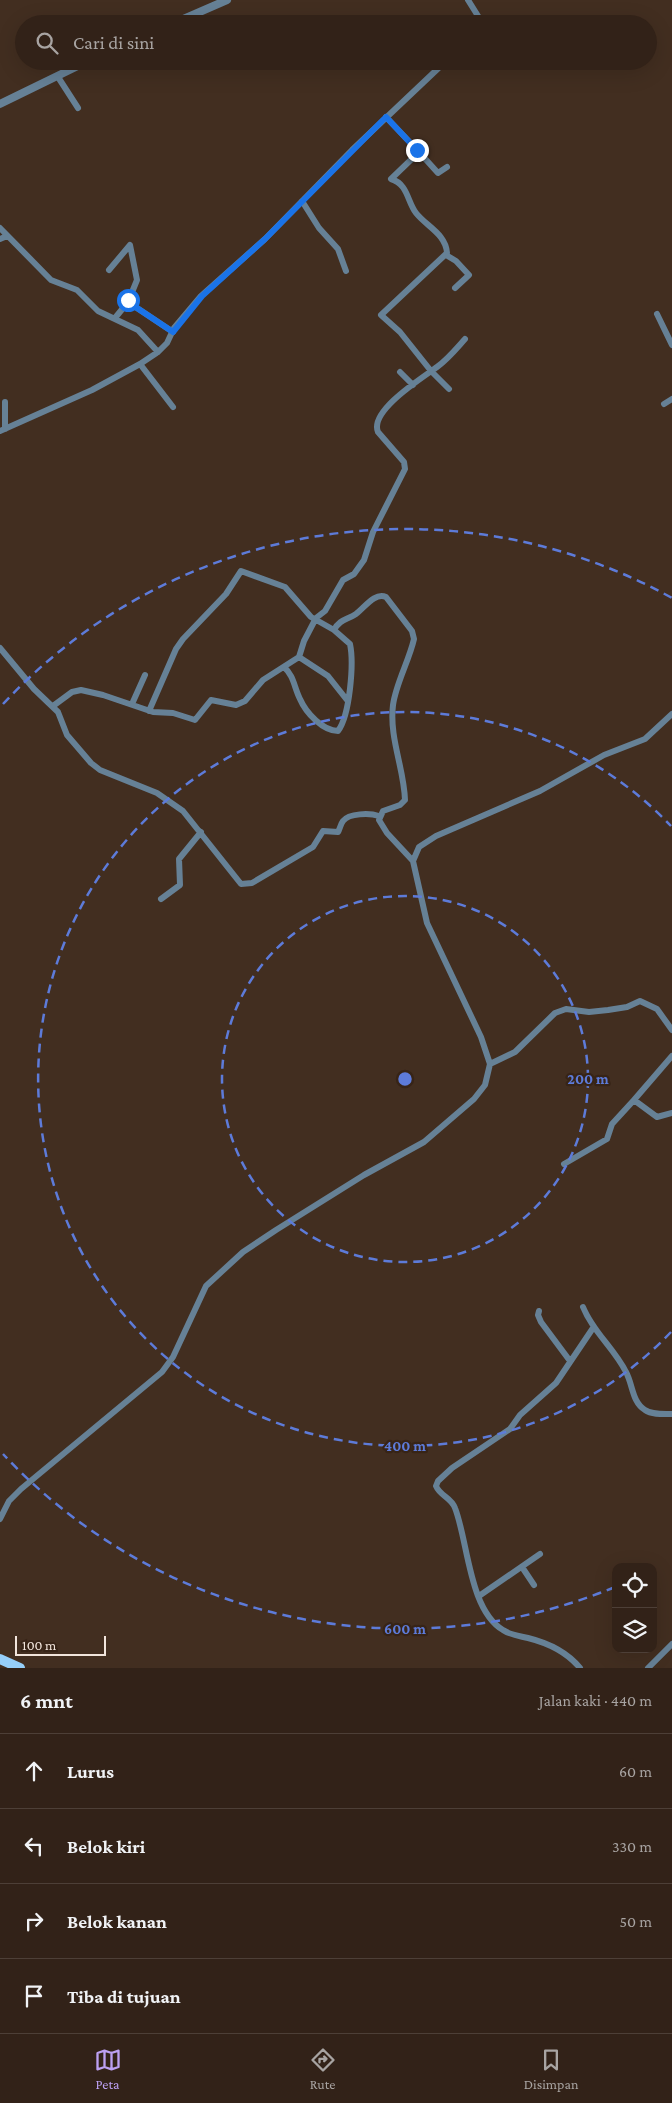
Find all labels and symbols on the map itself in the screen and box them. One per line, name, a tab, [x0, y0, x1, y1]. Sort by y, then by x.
route end	[406, 139, 429, 162]
route start	[117, 289, 140, 312]
centre of rings	[396, 1070, 414, 1088]
text: 200 m	[567, 1071, 609, 1087]
text: 400 m	[384, 1438, 426, 1454]
text: 600 m	[384, 1621, 426, 1637]
scale bar	[15, 1633, 106, 1656]

